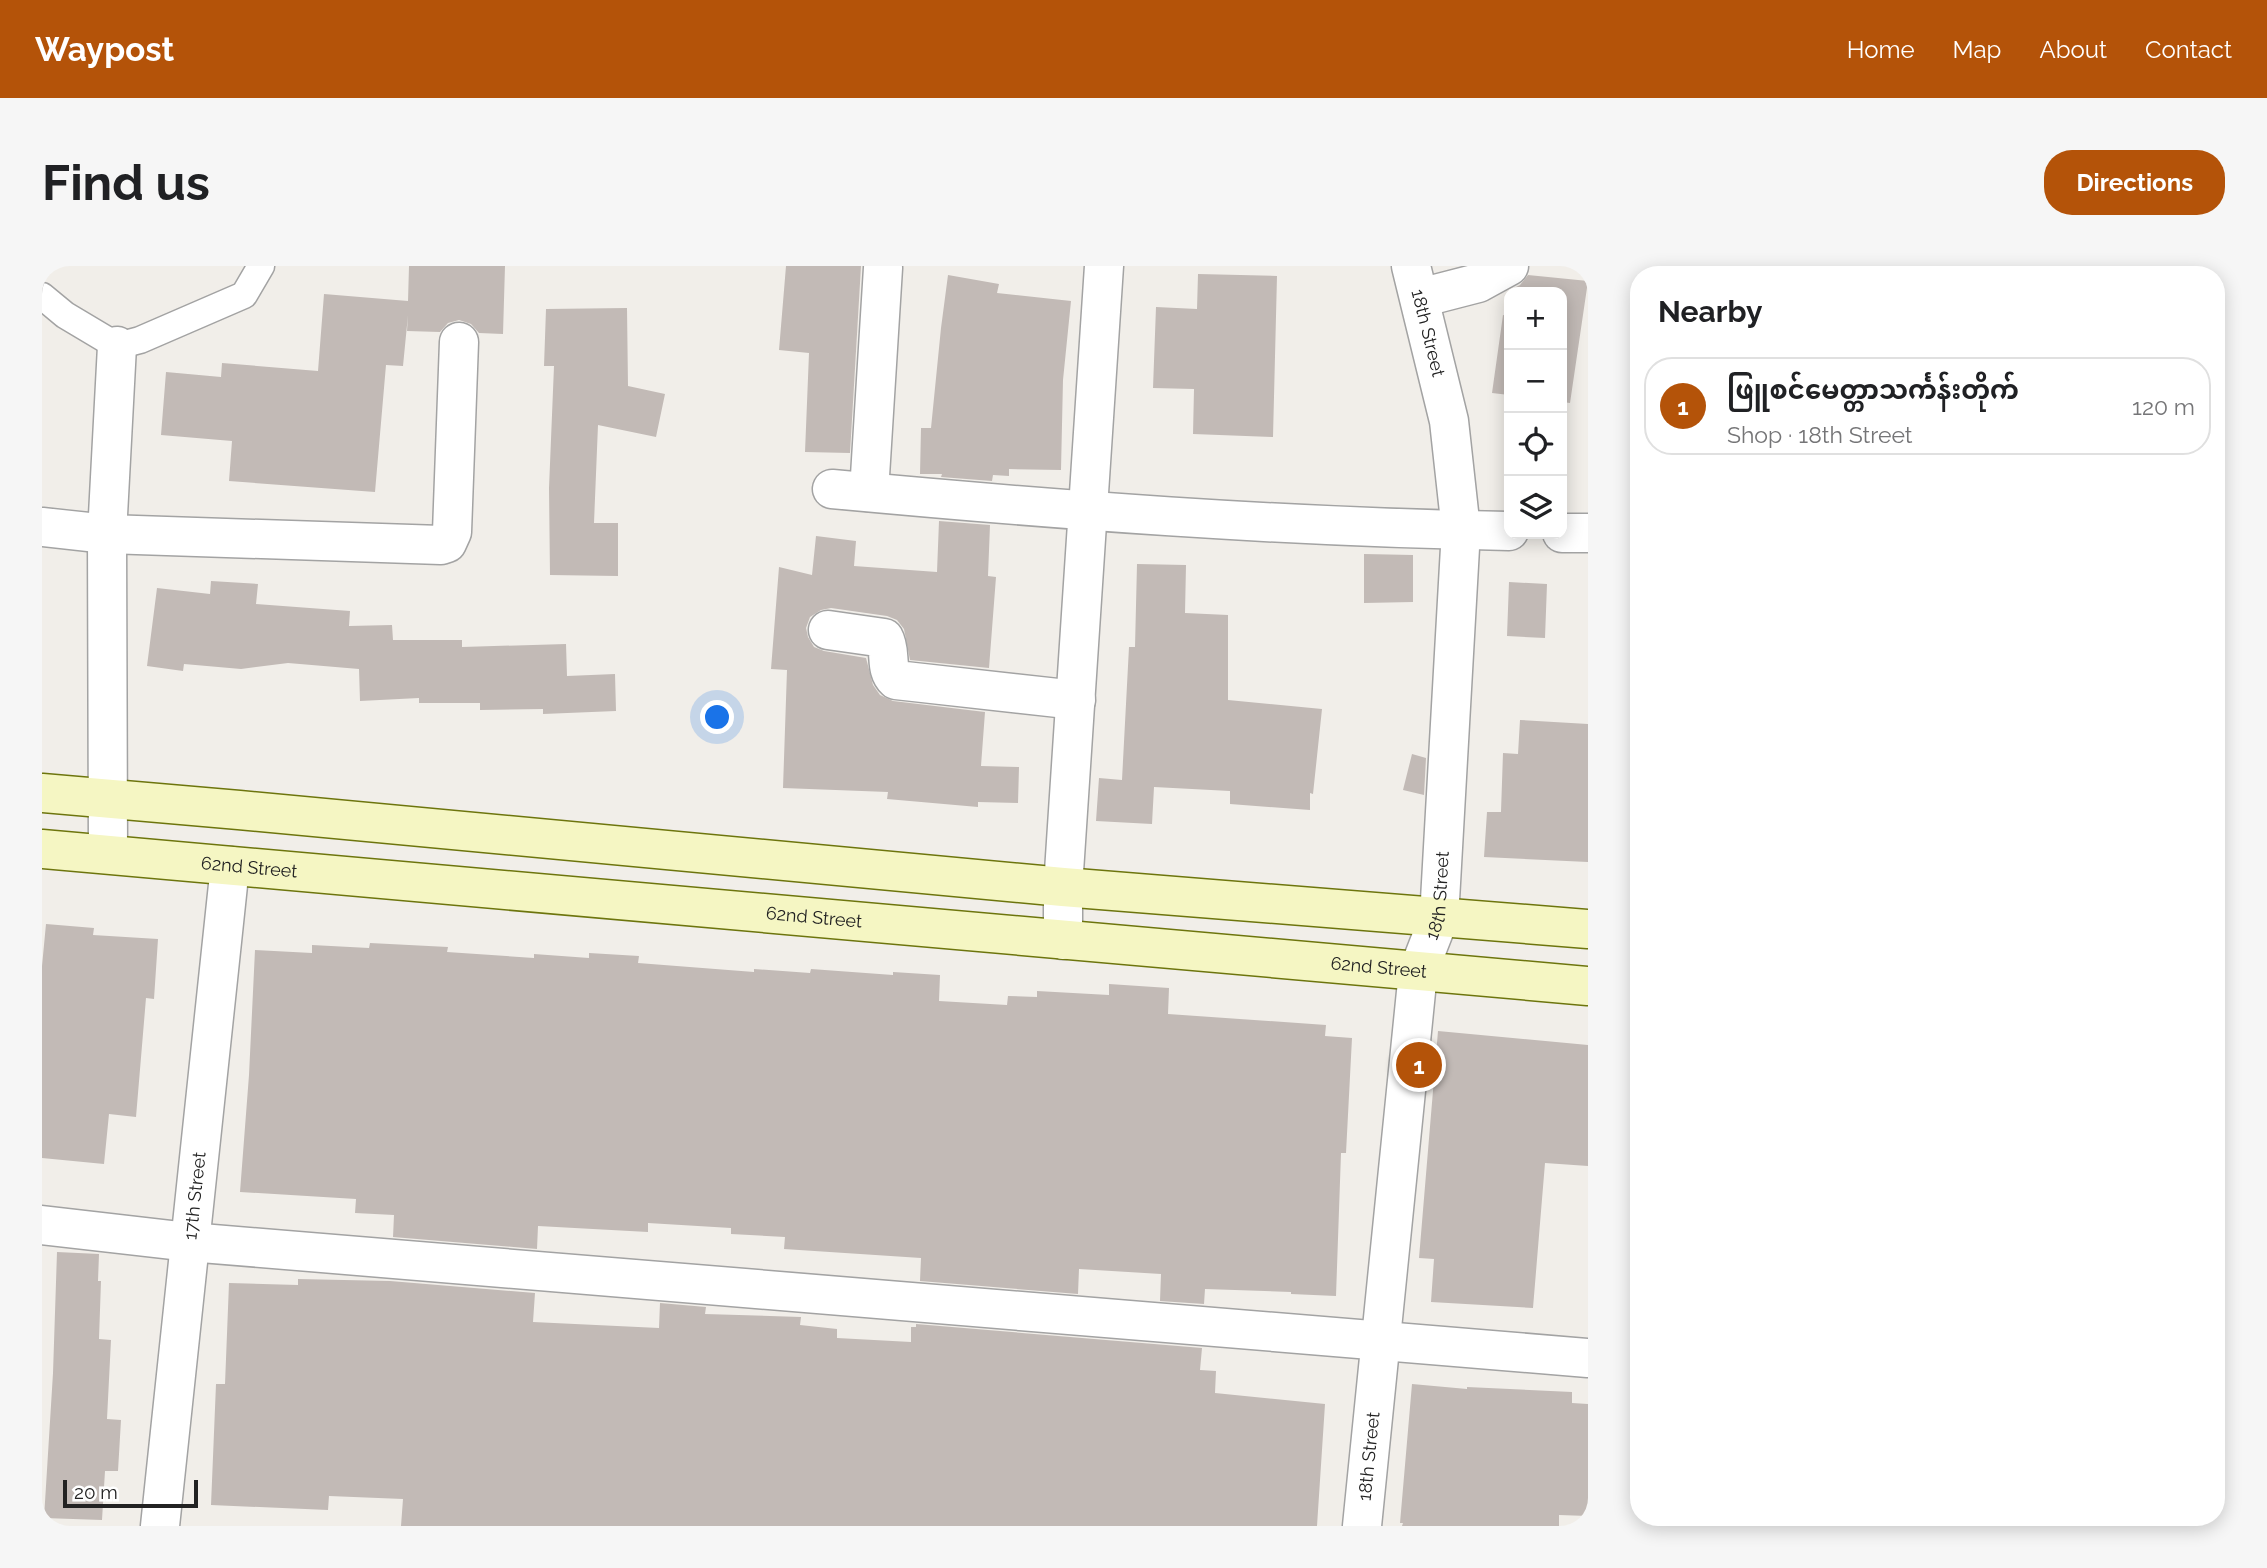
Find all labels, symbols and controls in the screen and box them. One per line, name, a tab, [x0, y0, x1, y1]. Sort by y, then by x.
text: Waypost	[35, 30, 174, 69]
text: Home	[1847, 35, 1915, 64]
text: Map	[1953, 35, 2001, 64]
text: About	[2039, 35, 2107, 64]
text: Contact	[2145, 35, 2232, 64]
button: Directions	[2044, 150, 2225, 215]
text: Find us	[42, 154, 210, 211]
street label: 18th Street	[1407, 287, 1449, 379]
map controls	[1504, 287, 1567, 539]
button: +	[1504, 287, 1567, 350]
text: Nearby	[1658, 294, 1762, 329]
button: −	[1504, 350, 1567, 413]
text: ဖြူစင်မေတ္တာသင်္ကန်းတိုက်	[1727, 375, 2019, 405]
text: 1	[1677, 393, 1689, 420]
text: 120 m	[2132, 393, 2195, 420]
button: locate	[1504, 413, 1567, 476]
text: Shop · 18th Street	[1727, 421, 1913, 448]
button: layers	[1504, 476, 1567, 539]
your location	[700, 700, 734, 734]
street label: 18th Street	[1421, 851, 1453, 943]
street label: 62nd Street	[200, 852, 298, 882]
street label: 62nd Street	[765, 902, 863, 932]
street label: 62nd Street	[1330, 952, 1428, 982]
pin: 1	[1396, 1039, 1442, 1091]
street label: 17th Street	[179, 1151, 210, 1241]
street label: 18th Street	[1354, 1411, 1383, 1502]
scale bar	[63, 1477, 198, 1509]
text: 20 m	[74, 1481, 118, 1503]

